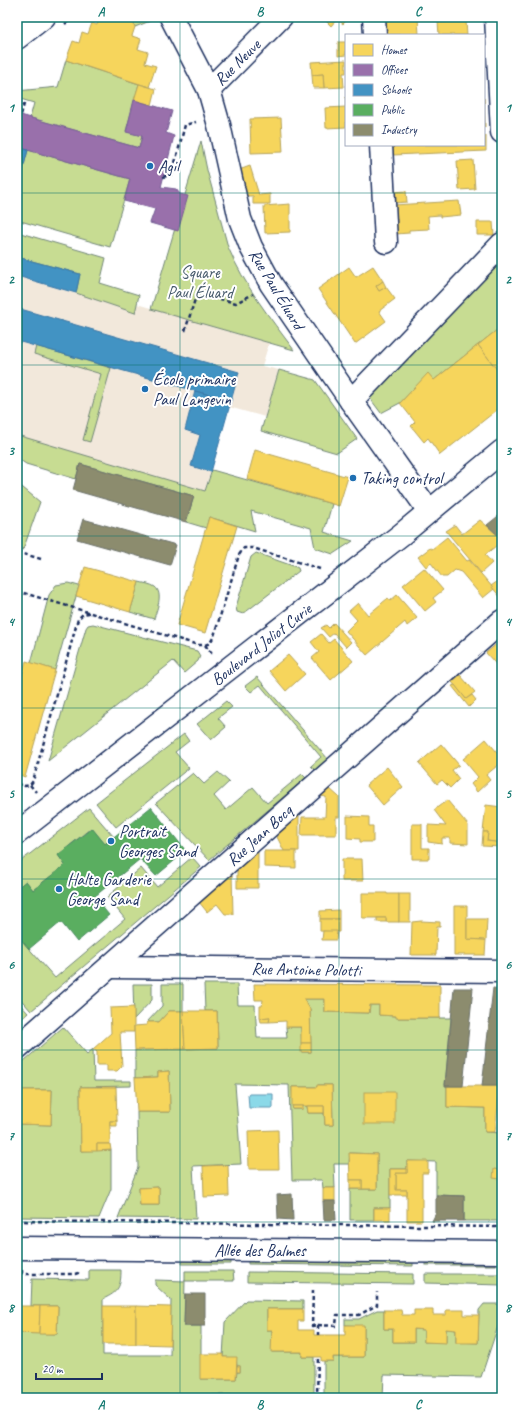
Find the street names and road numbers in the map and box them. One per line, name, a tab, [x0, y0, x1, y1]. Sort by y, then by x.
street label: Rue Neuve	[210, 34, 266, 90]
street label: Rue Paul Éluard	[244, 245, 311, 335]
street label: Boulevard Joliot Curie	[207, 598, 317, 690]
street label: Rue Jean Bocq	[222, 799, 298, 870]
street label: Rue Antoine Polotti	[251, 958, 363, 981]
street label: Allée des Balmes	[214, 1240, 307, 1261]

